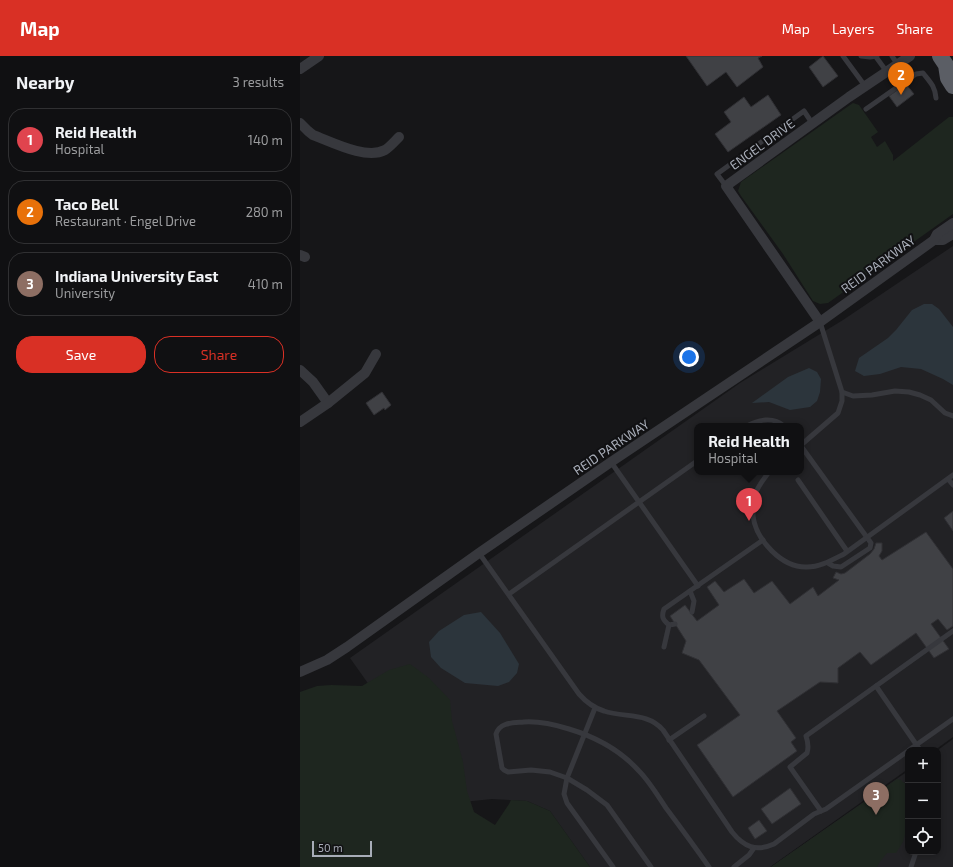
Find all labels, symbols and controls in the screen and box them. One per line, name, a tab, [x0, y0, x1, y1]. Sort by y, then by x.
text: Map	[20, 17, 60, 40]
text: Map	[782, 20, 810, 37]
text: Layers	[832, 20, 874, 37]
text: Share	[896, 20, 933, 37]
pin: 2	[888, 62, 914, 95]
text: Nearby	[16, 72, 74, 92]
text: 3 results	[233, 74, 284, 90]
street label: ENGEL DRIVE	[726, 115, 798, 173]
text: Reid Health	[55, 123, 137, 141]
text: 1	[27, 132, 33, 148]
text: 140 m	[248, 132, 283, 148]
text: Hospital	[55, 141, 104, 157]
text: Taco Bell	[55, 195, 119, 213]
text: 2	[26, 204, 34, 220]
text: 280 m	[246, 204, 283, 220]
text: Restaurant · Engel Drive	[55, 213, 196, 229]
street label: REID PARKWAY	[838, 231, 919, 296]
text: Indiana University East	[55, 267, 219, 285]
text: 3	[26, 276, 34, 292]
text: 410 m	[248, 276, 283, 292]
text: University	[55, 285, 115, 301]
button: Save	[16, 336, 146, 373]
button: Share	[154, 336, 284, 373]
your location	[679, 347, 699, 367]
street label: REID PARKWAY	[570, 415, 652, 478]
popup	[694, 423, 804, 475]
text: Reid Health	[708, 432, 790, 450]
text: Hospital	[708, 450, 758, 466]
pin: 1	[736, 488, 762, 521]
map controls	[905, 747, 941, 855]
button: +	[905, 747, 941, 783]
pin: 3	[863, 782, 889, 815]
button: −	[905, 783, 941, 819]
button: locate	[905, 819, 941, 855]
scale bar	[312, 839, 372, 858]
text: 50 m	[318, 841, 343, 854]

